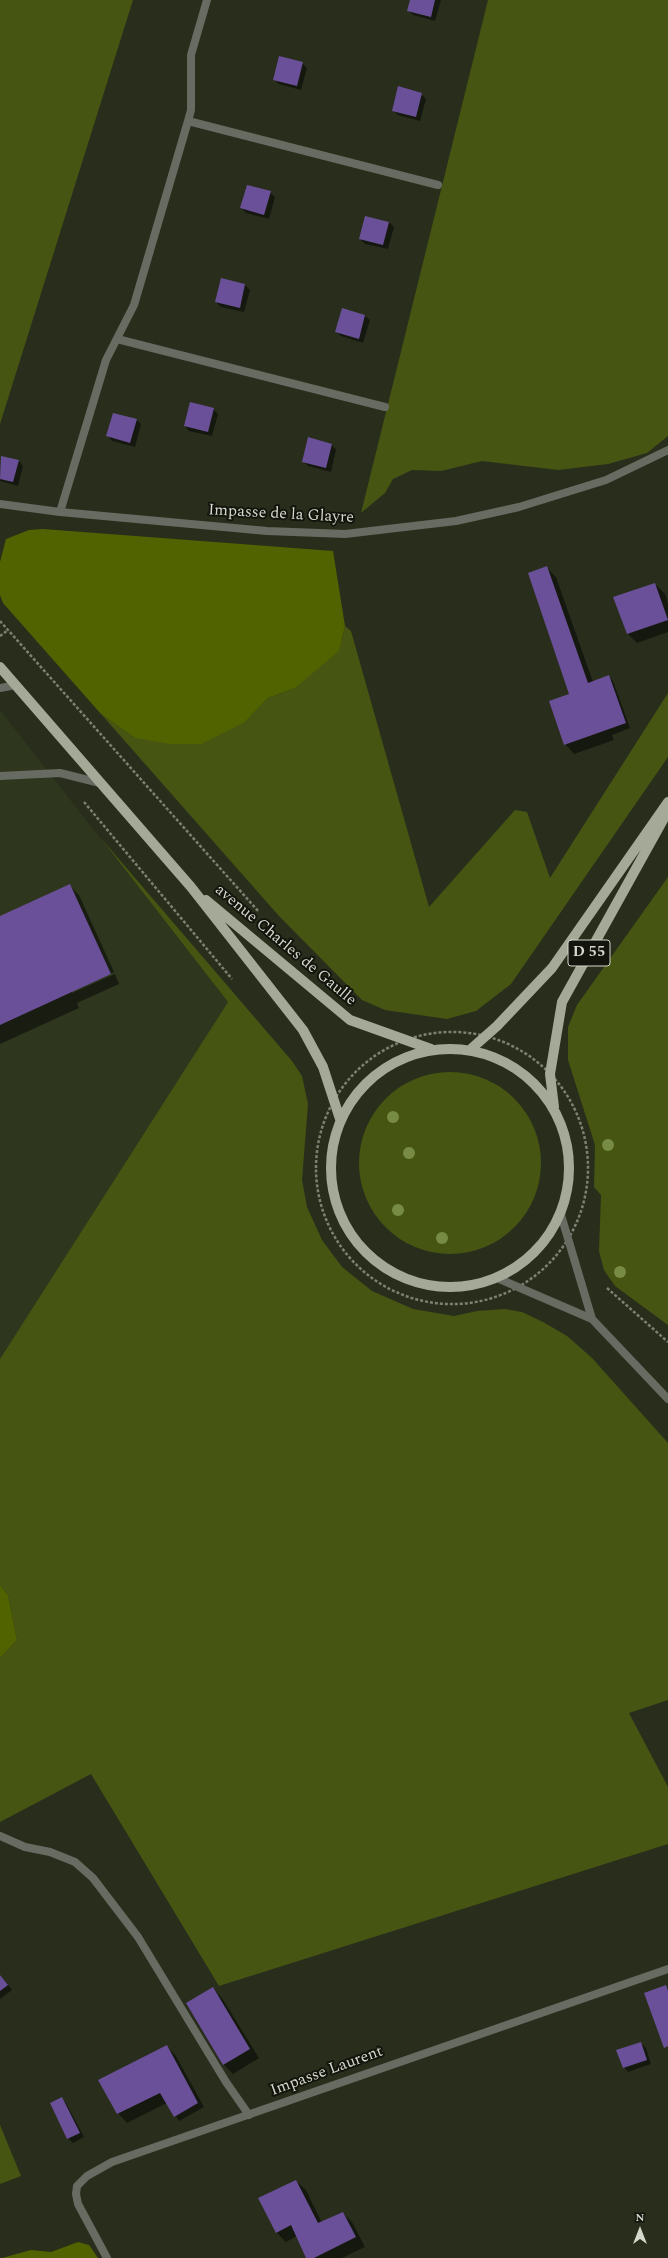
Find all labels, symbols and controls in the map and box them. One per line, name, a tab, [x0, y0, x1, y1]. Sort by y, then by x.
street label: Impasse de la Glayre	[208, 502, 354, 528]
street label: avenue Charles de Gaulle	[210, 881, 360, 1011]
road number: D 55	[568, 940, 610, 966]
street label: Impasse Laurent	[268, 2043, 386, 2101]
text: N	[636, 2209, 644, 2226]
north arrow	[620, 2210, 660, 2250]

